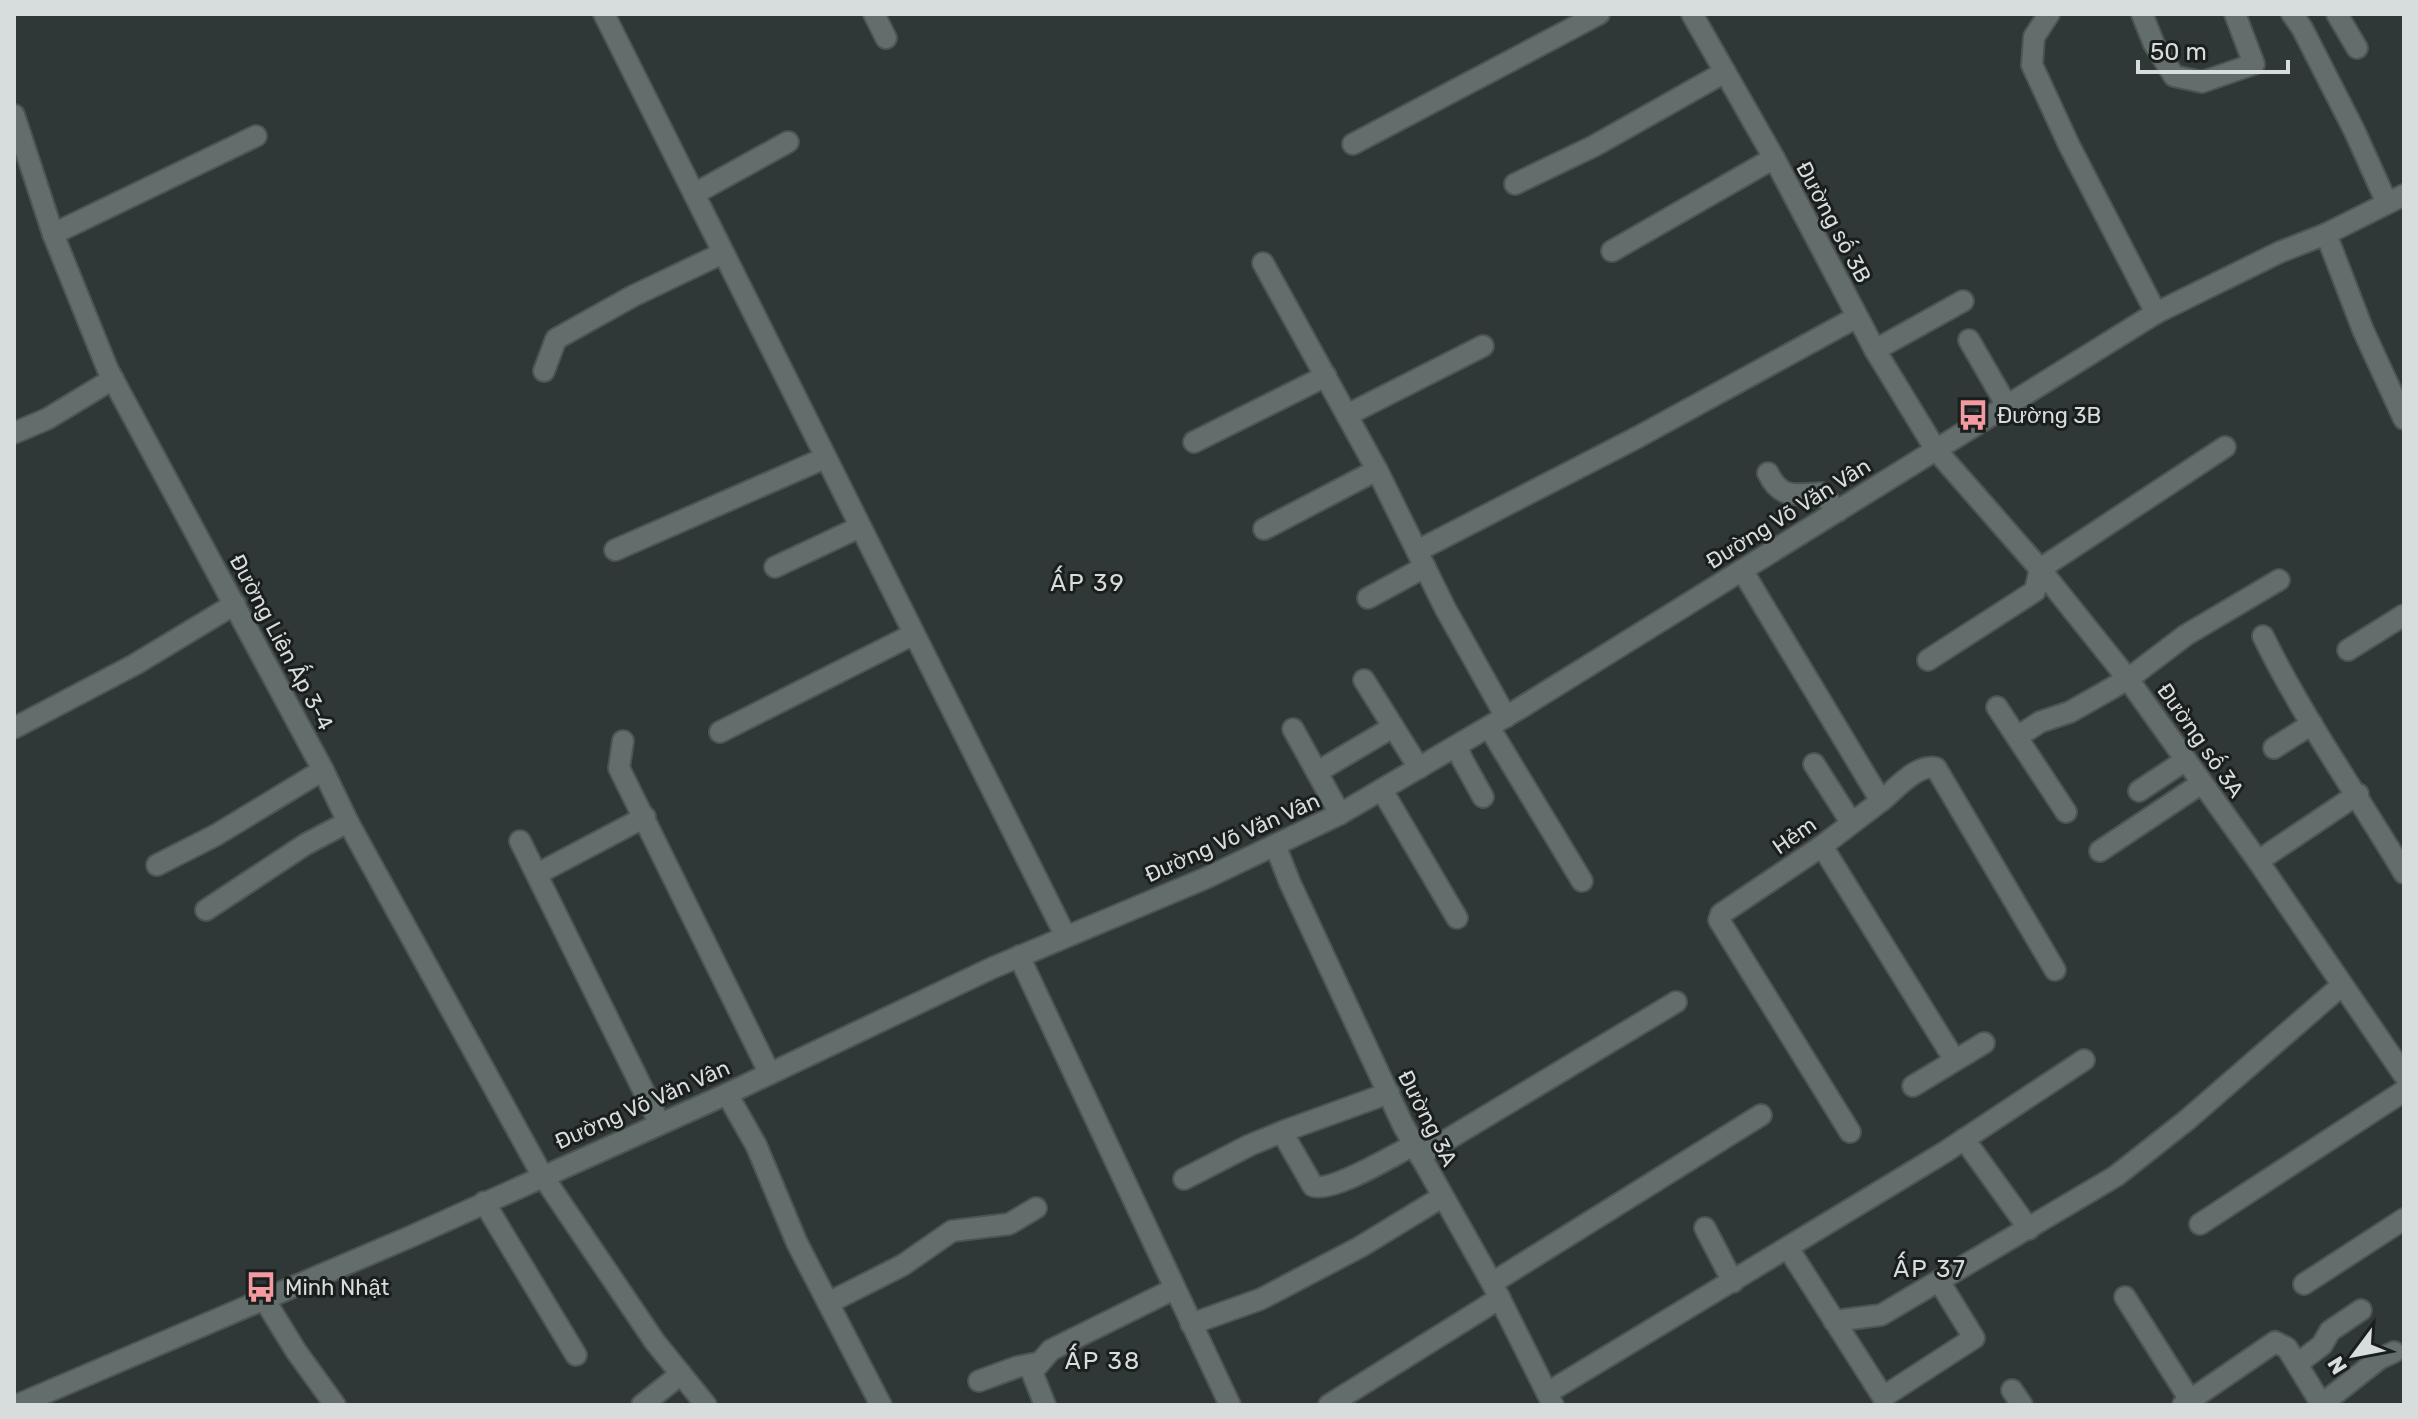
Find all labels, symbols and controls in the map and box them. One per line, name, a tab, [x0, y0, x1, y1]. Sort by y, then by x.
scale bar	[2138, 24, 2288, 74]
text: 50 m	[2150, 38, 2207, 66]
street label: Đường số 3B	[1790, 157, 1877, 288]
bus stop icon: Đường 3B	[1956, 398, 1990, 432]
place label: Đường 3B	[1997, 402, 2101, 429]
street label: Đường Võ Văn Vân	[1701, 452, 1875, 575]
street label: Đường Liên Ấp 3-4	[224, 548, 342, 735]
district label: ẤP 39	[1050, 565, 1126, 597]
street label: Đường số 3A	[2151, 678, 2250, 803]
street label: Đường Võ Văn Vân	[1141, 787, 1324, 888]
street label: Hẻm	[1767, 811, 1821, 860]
street label: Đường Võ Văn Vân	[551, 1054, 734, 1155]
street label: Đường 3A	[1392, 1066, 1463, 1171]
district label: ẤP 37	[1893, 1251, 1967, 1283]
bus stop icon: Minh Nhật	[244, 1270, 278, 1304]
place label: Minh Nhật	[285, 1274, 390, 1301]
north arrow	[2314, 1315, 2394, 1395]
district label: ẤP 38	[1065, 1343, 1141, 1375]
text: N	[2322, 1351, 2353, 1379]

